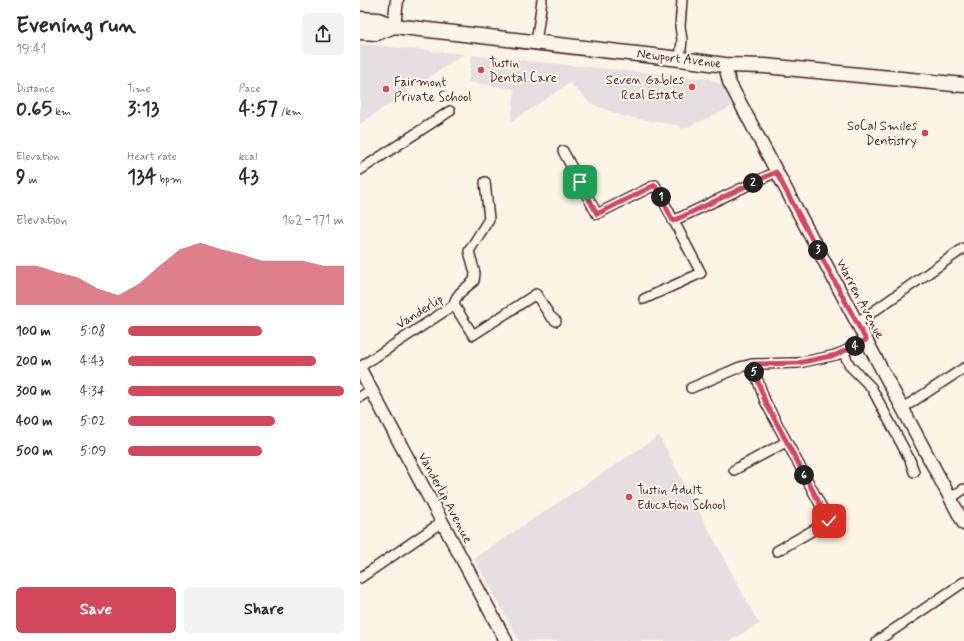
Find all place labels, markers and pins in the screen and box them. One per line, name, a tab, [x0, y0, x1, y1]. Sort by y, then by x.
place label: Tustin Dental Care	[489, 55, 557, 87]
marker: Tustin Dental Care	[476, 65, 486, 75]
place label: Seven Gables Real Estate	[606, 72, 684, 104]
place label: Fairmont Private School	[394, 74, 472, 106]
marker: Seven Gables Real Estate	[687, 82, 697, 92]
marker: Fairmont Private School	[381, 84, 391, 94]
place label: SoCal Smiles Dentistry	[847, 118, 917, 150]
marker: SoCal Smiles Dentistry	[920, 128, 930, 138]
pin	[563, 165, 597, 199]
pin: 2	[743, 173, 763, 193]
pin: 1	[651, 187, 671, 207]
pin: 3	[808, 240, 828, 260]
pin: 4	[845, 336, 865, 356]
pin: 5	[744, 362, 764, 382]
pin: 6	[794, 465, 814, 485]
place label: Tustin Adult Education School	[637, 482, 726, 514]
marker: Tustin Adult Education School	[624, 492, 634, 502]
pin	[812, 504, 846, 538]

